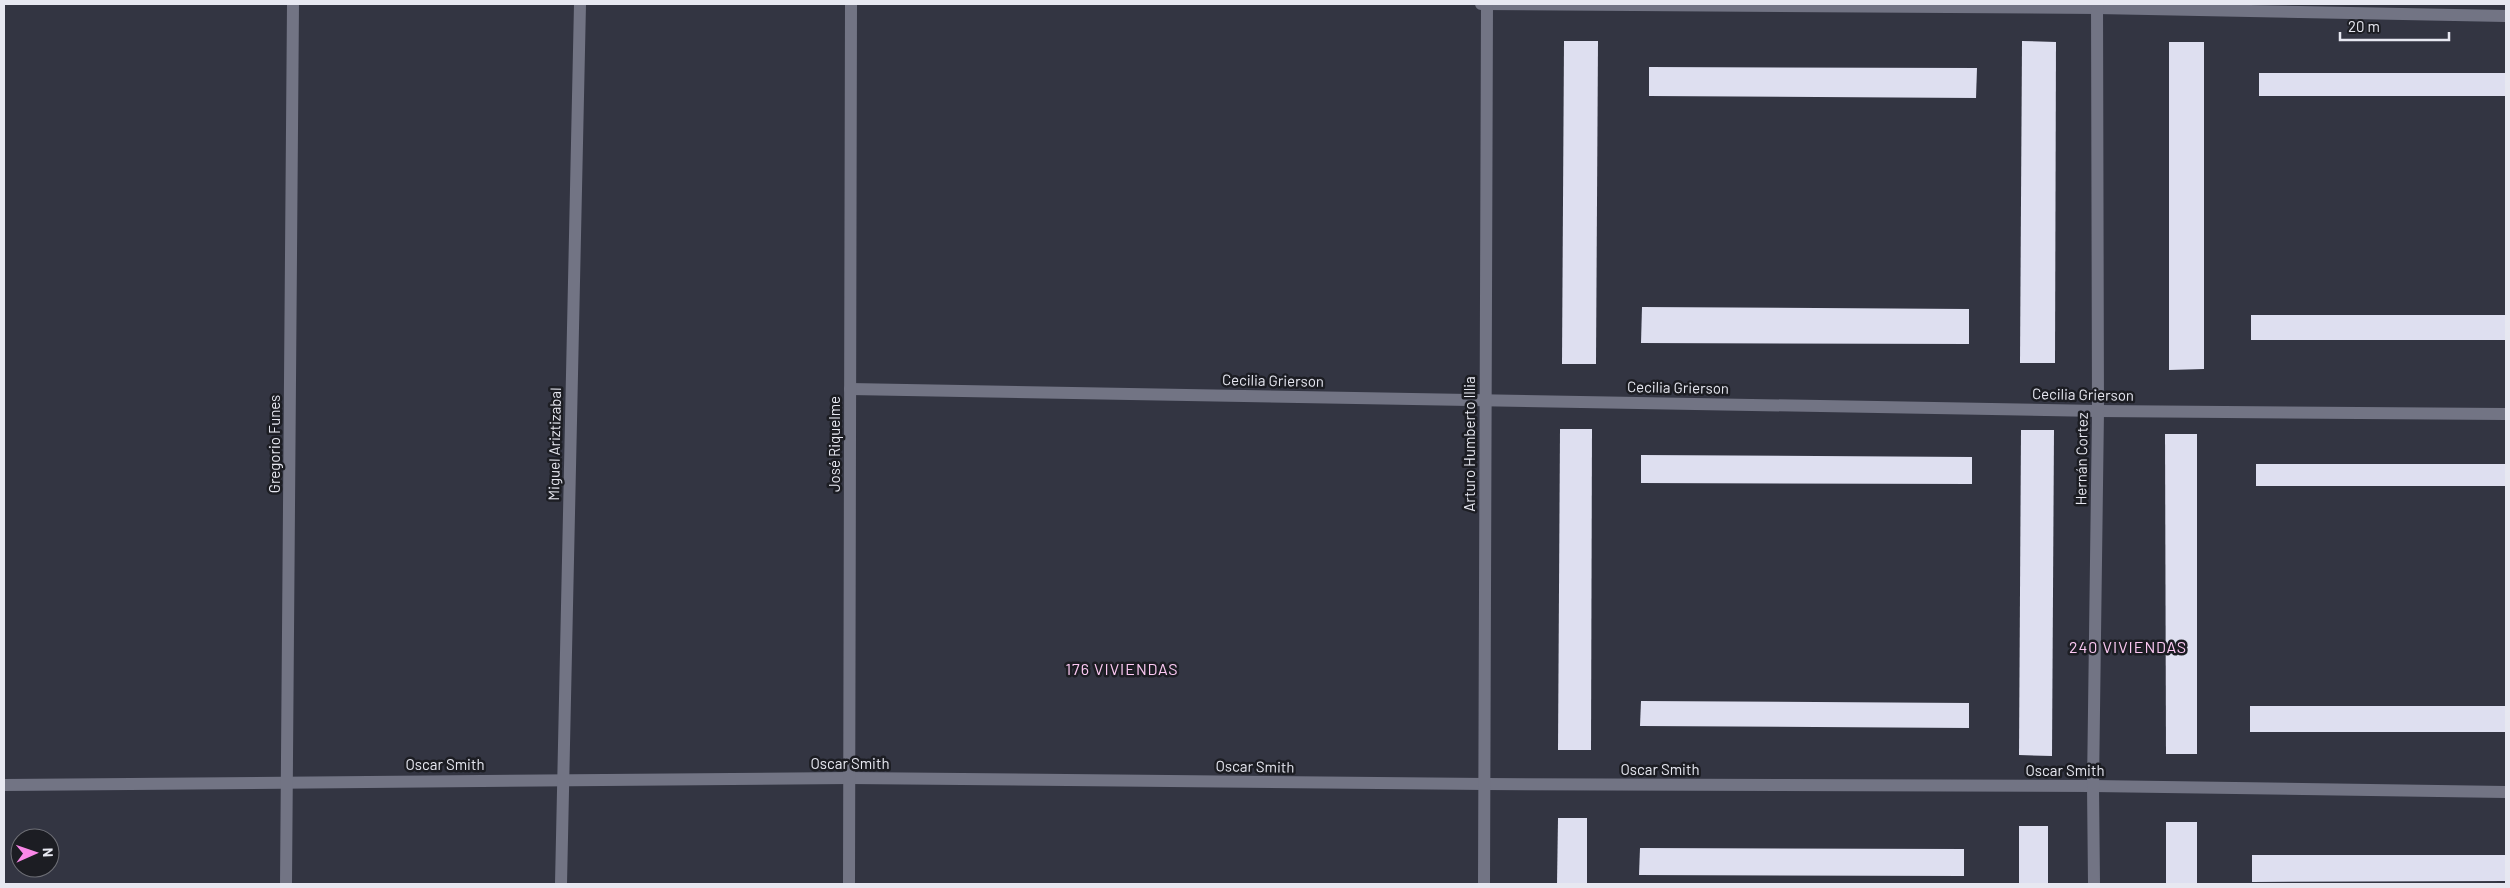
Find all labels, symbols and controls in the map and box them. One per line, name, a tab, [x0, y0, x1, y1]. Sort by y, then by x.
scale bar	[2340, 10, 2449, 42]
text: 20 m	[2348, 17, 2380, 35]
street label: Cecilia Grierson	[1222, 370, 1324, 390]
street label: Arturo Humberto Illia	[1460, 376, 1478, 512]
street label: Cecilia Grierson	[1627, 377, 1729, 397]
street label: Cecilia Grierson	[2032, 384, 2134, 404]
street label: Miguel Ariztizabal	[544, 387, 564, 501]
street label: Gregorio Funes	[265, 395, 283, 493]
street label: José Riquelme	[825, 396, 843, 492]
street label: Hernán Cortez	[2071, 412, 2091, 506]
district label: 240 VIVIENDAS	[2069, 637, 2187, 656]
district label: 176 VIVIENDAS	[1065, 659, 1179, 678]
street label: Oscar Smith	[810, 754, 890, 772]
street label: Oscar Smith	[405, 755, 485, 773]
street label: Oscar Smith	[1215, 756, 1295, 776]
street label: Oscar Smith	[1620, 760, 1700, 778]
street label: Oscar Smith	[2025, 761, 2105, 779]
north arrow	[10, 828, 60, 878]
text: N	[40, 848, 57, 857]

